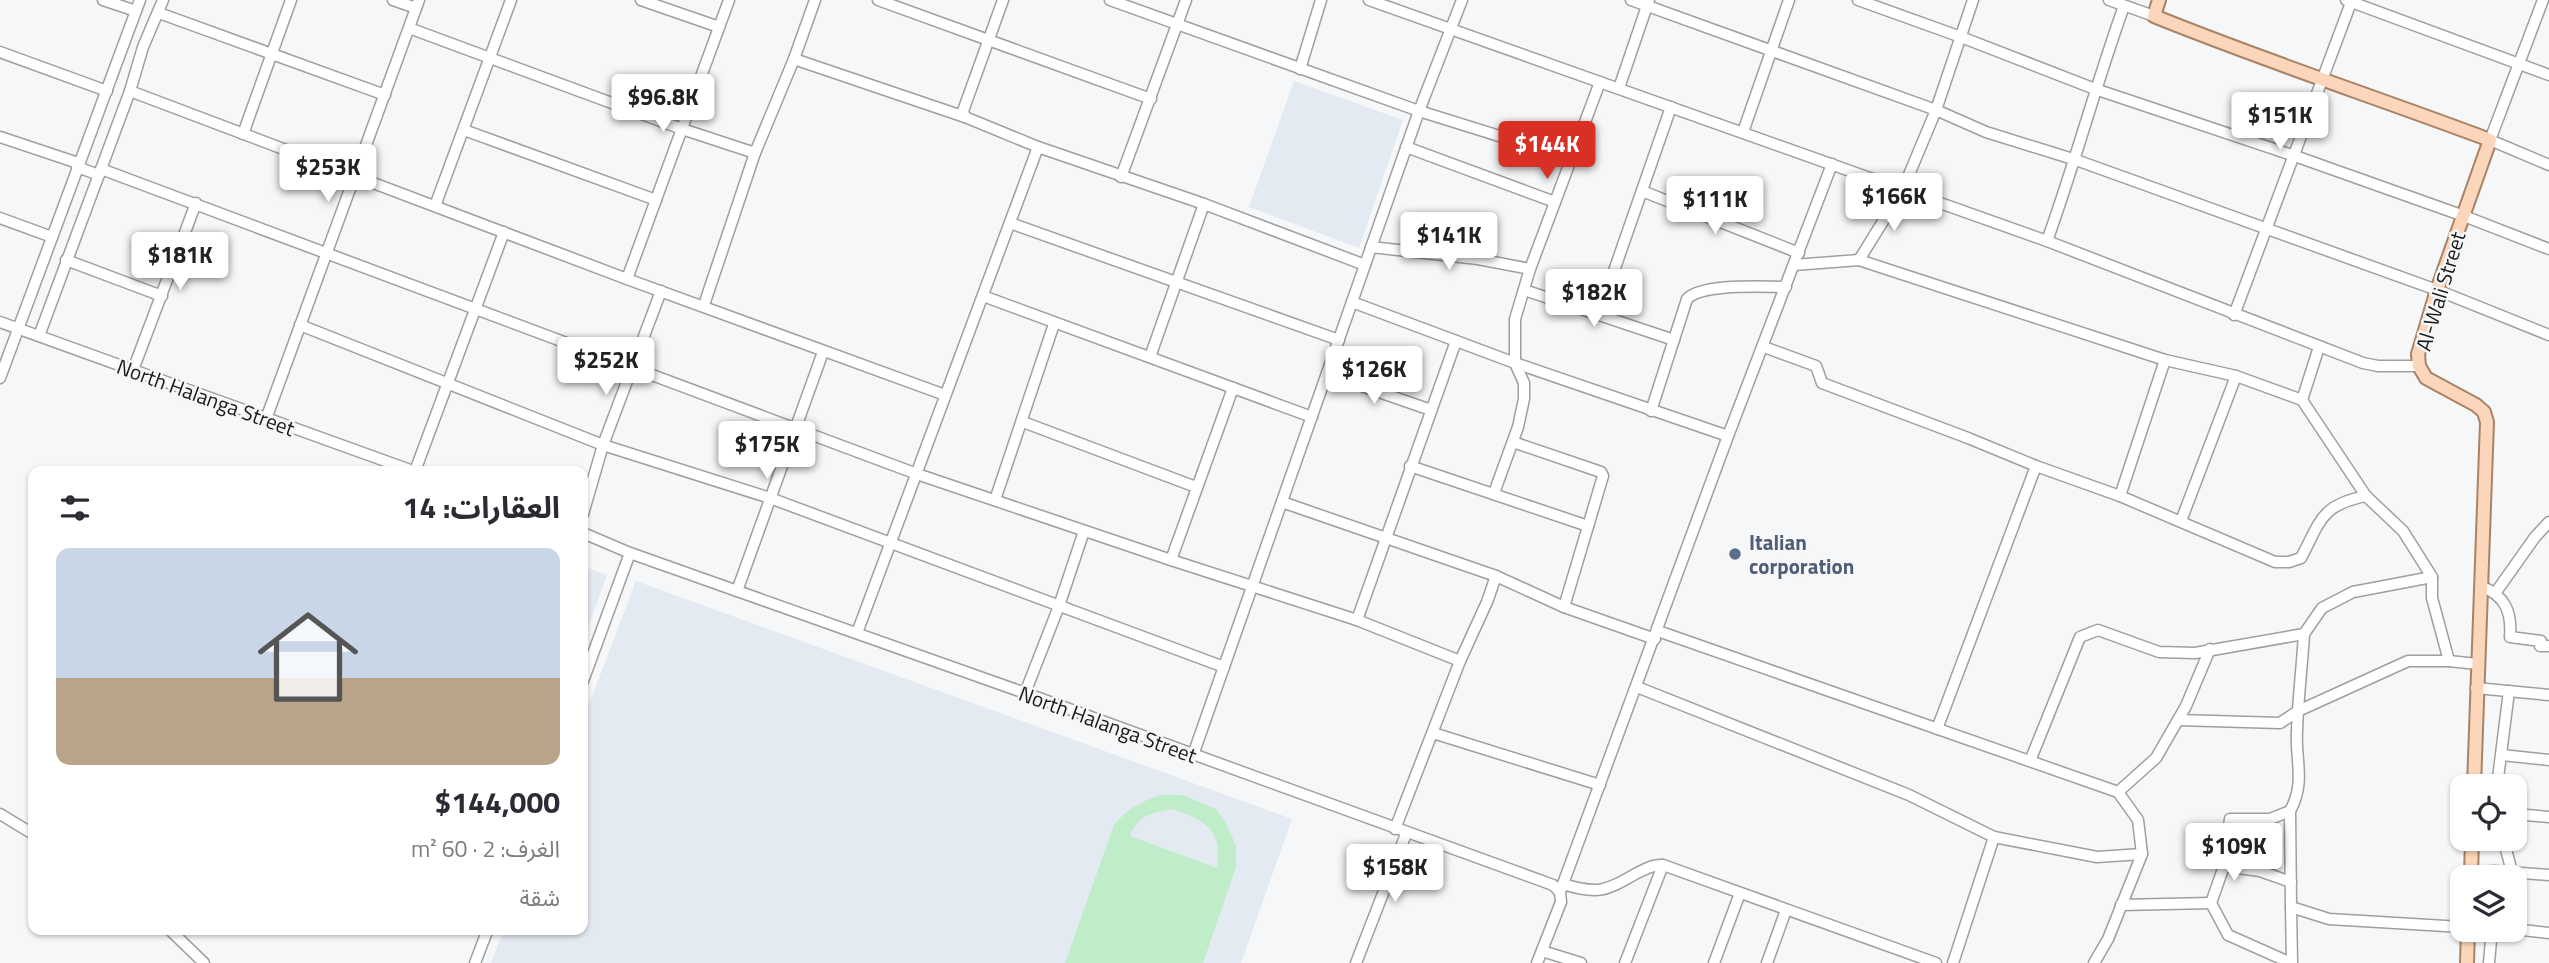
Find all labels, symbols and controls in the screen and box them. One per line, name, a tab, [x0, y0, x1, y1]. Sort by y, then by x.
pin: $96.8K	[606, 74, 720, 134]
text: $96.8K	[627, 79, 699, 114]
pin: $151K	[2231, 92, 2329, 152]
text: $151K	[2247, 97, 2313, 132]
pin: $144K	[1498, 122, 1596, 181]
text: $144K	[1514, 126, 1580, 161]
pin: $253K	[279, 144, 377, 204]
text: $253K	[295, 149, 361, 184]
pin: $166K	[1845, 174, 1943, 233]
pin: $111K	[1666, 176, 1764, 236]
text: $166K	[1861, 178, 1927, 213]
text: $111K	[1682, 181, 1748, 216]
pin: $141K	[1400, 212, 1498, 272]
text: $141K	[1416, 217, 1482, 252]
street label: Al-Wali Street	[2407, 227, 2473, 355]
pin: $181K	[131, 232, 229, 292]
text: $181K	[147, 237, 213, 272]
pin: $182K	[1545, 270, 1643, 329]
text: $182K	[1561, 274, 1627, 309]
pin: $252K	[557, 338, 655, 397]
text: $252K	[573, 342, 639, 377]
pin: $126K	[1325, 346, 1423, 406]
street label: North Halanga Street	[113, 350, 300, 444]
text: $126K	[1341, 351, 1407, 386]
pin: $175K	[718, 421, 816, 481]
text: $175K	[734, 426, 800, 461]
text: العقارات: 14	[403, 484, 560, 530]
icon: filters	[56, 489, 94, 527]
place label: Italian corporation	[1749, 526, 1854, 582]
marker: Italian corporation	[1727, 546, 1743, 562]
icon: home	[245, 594, 371, 720]
street label: North Halanga Street	[1015, 677, 1202, 771]
map controls	[2450, 774, 2527, 942]
button: locate	[2450, 774, 2527, 851]
text: $144,000	[435, 779, 560, 825]
pin: $109K	[2185, 824, 2283, 883]
text: $109K	[2201, 828, 2267, 863]
text: الغرف: 2 · 60 m²	[411, 831, 560, 866]
pin: $158K	[1346, 844, 1444, 904]
text: $158K	[1362, 849, 1428, 884]
button: layers	[2450, 865, 2527, 942]
text: شقة	[519, 880, 560, 915]

